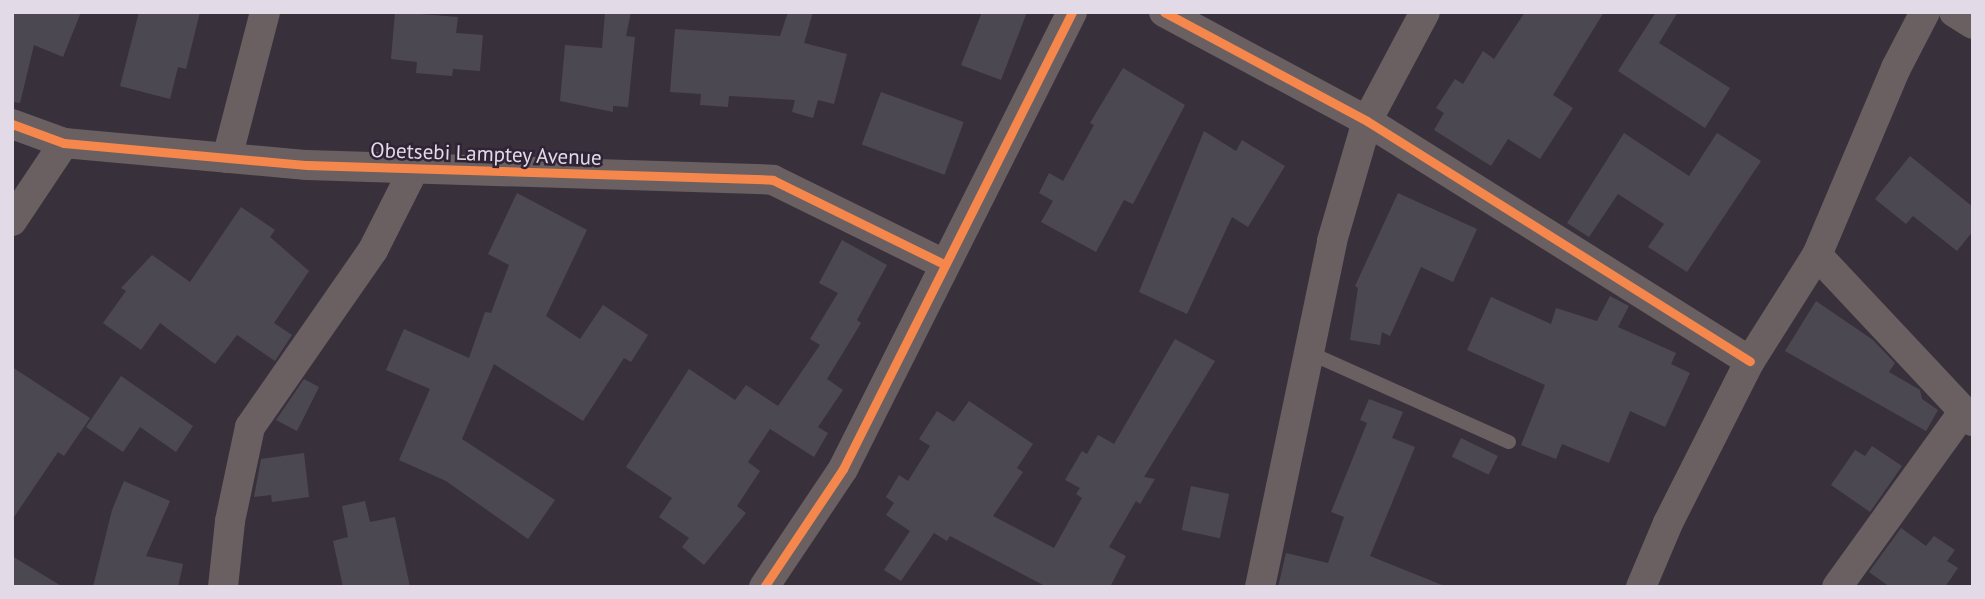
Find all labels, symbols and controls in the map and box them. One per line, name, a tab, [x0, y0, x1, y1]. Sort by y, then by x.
street label: Obetsebi Lamptey Avenue	[369, 137, 603, 171]

